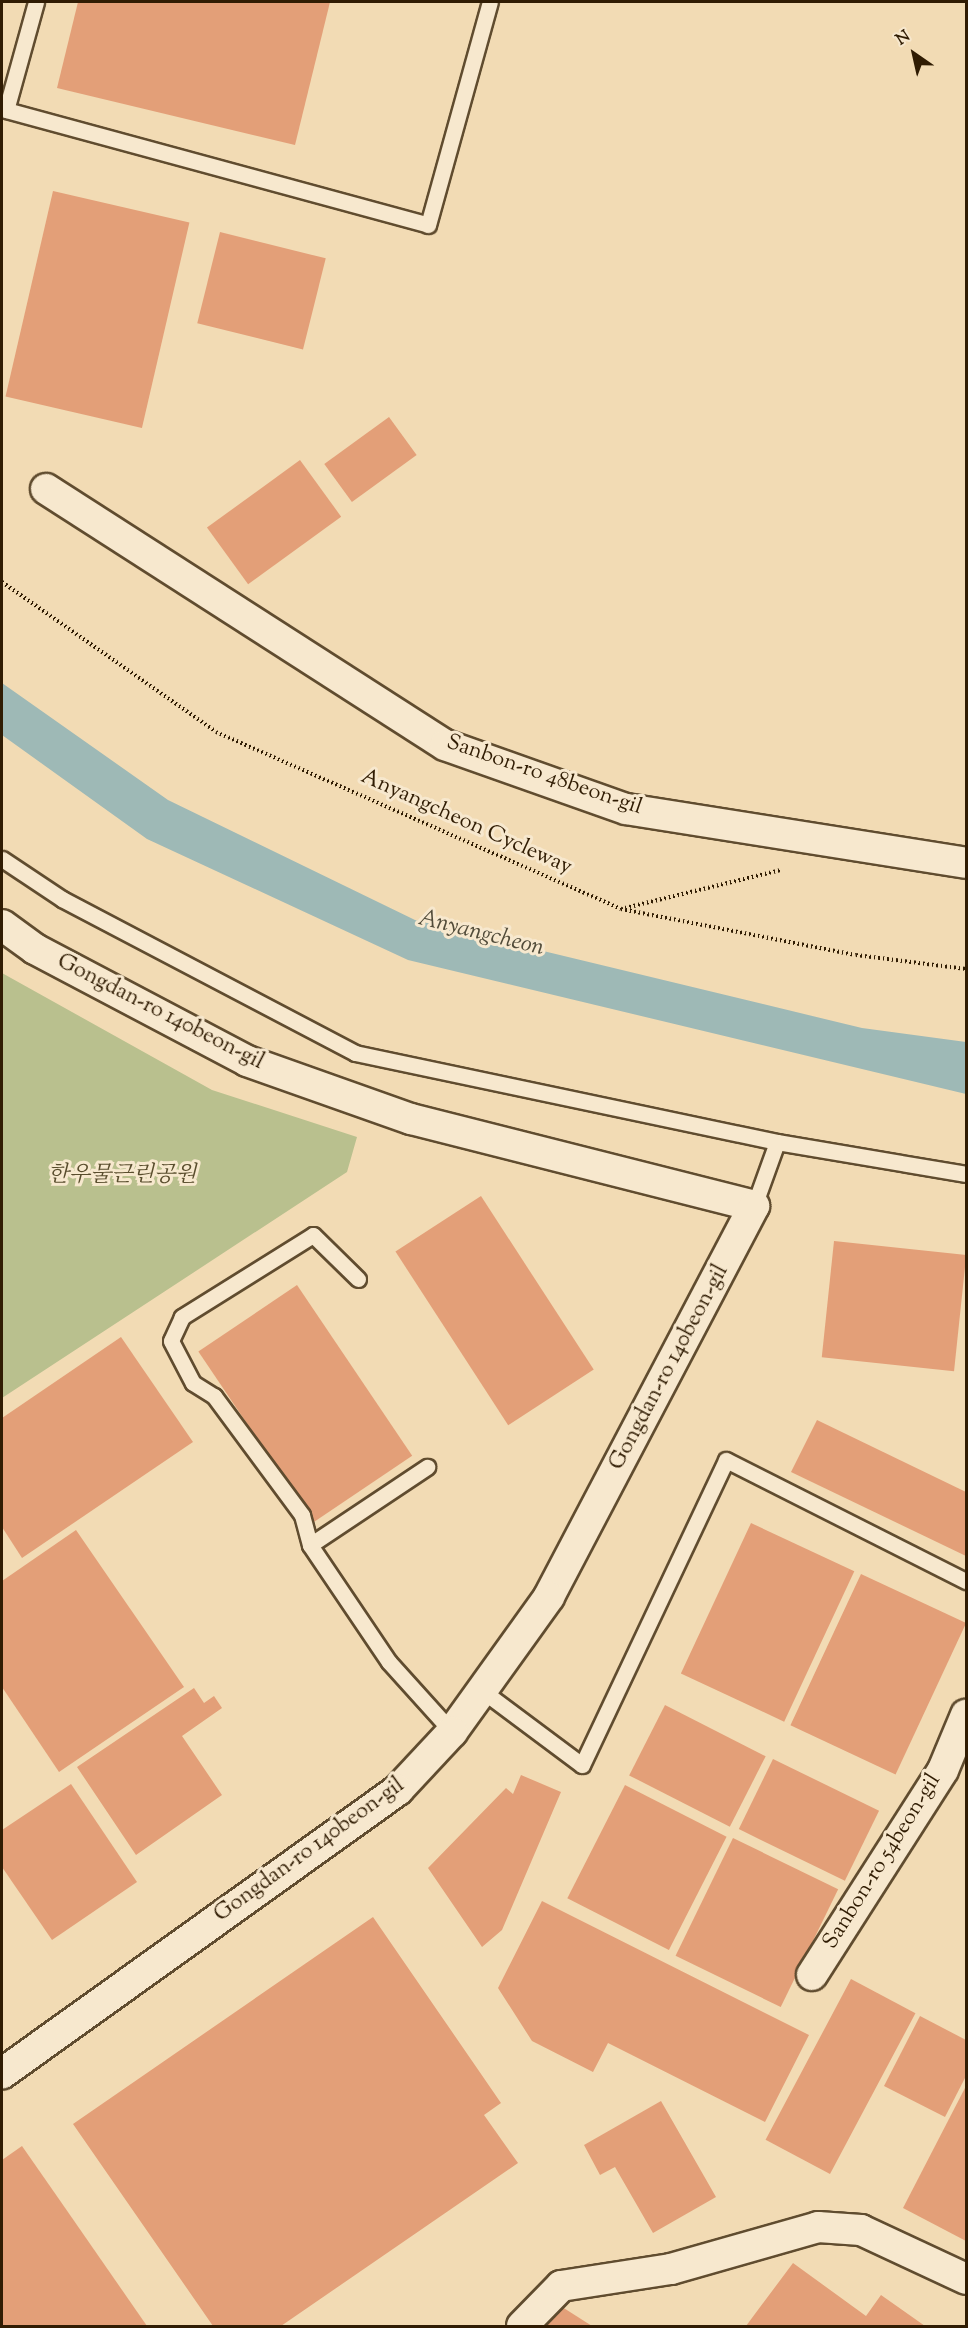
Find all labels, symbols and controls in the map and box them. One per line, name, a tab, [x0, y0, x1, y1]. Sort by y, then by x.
north arrow	[884, 24, 944, 84]
text: N	[892, 26, 915, 52]
street label: Sanbon-ro 48beon-gil	[443, 730, 645, 822]
street label: Anyangcheon Cycleway	[356, 765, 576, 881]
water label: Anyangcheon	[415, 904, 547, 964]
street label: Gongdan-ro 140beon-gil	[52, 949, 268, 1077]
park label: 한우물근린공원	[48, 1164, 196, 1190]
street label: Gongdan-ro 140beon-gil	[605, 1261, 735, 1475]
street label: Sanbon-ro 54beon-gil	[818, 1770, 948, 1954]
street label: Gongdan-ro 140beon-gil	[210, 1773, 410, 1929]

